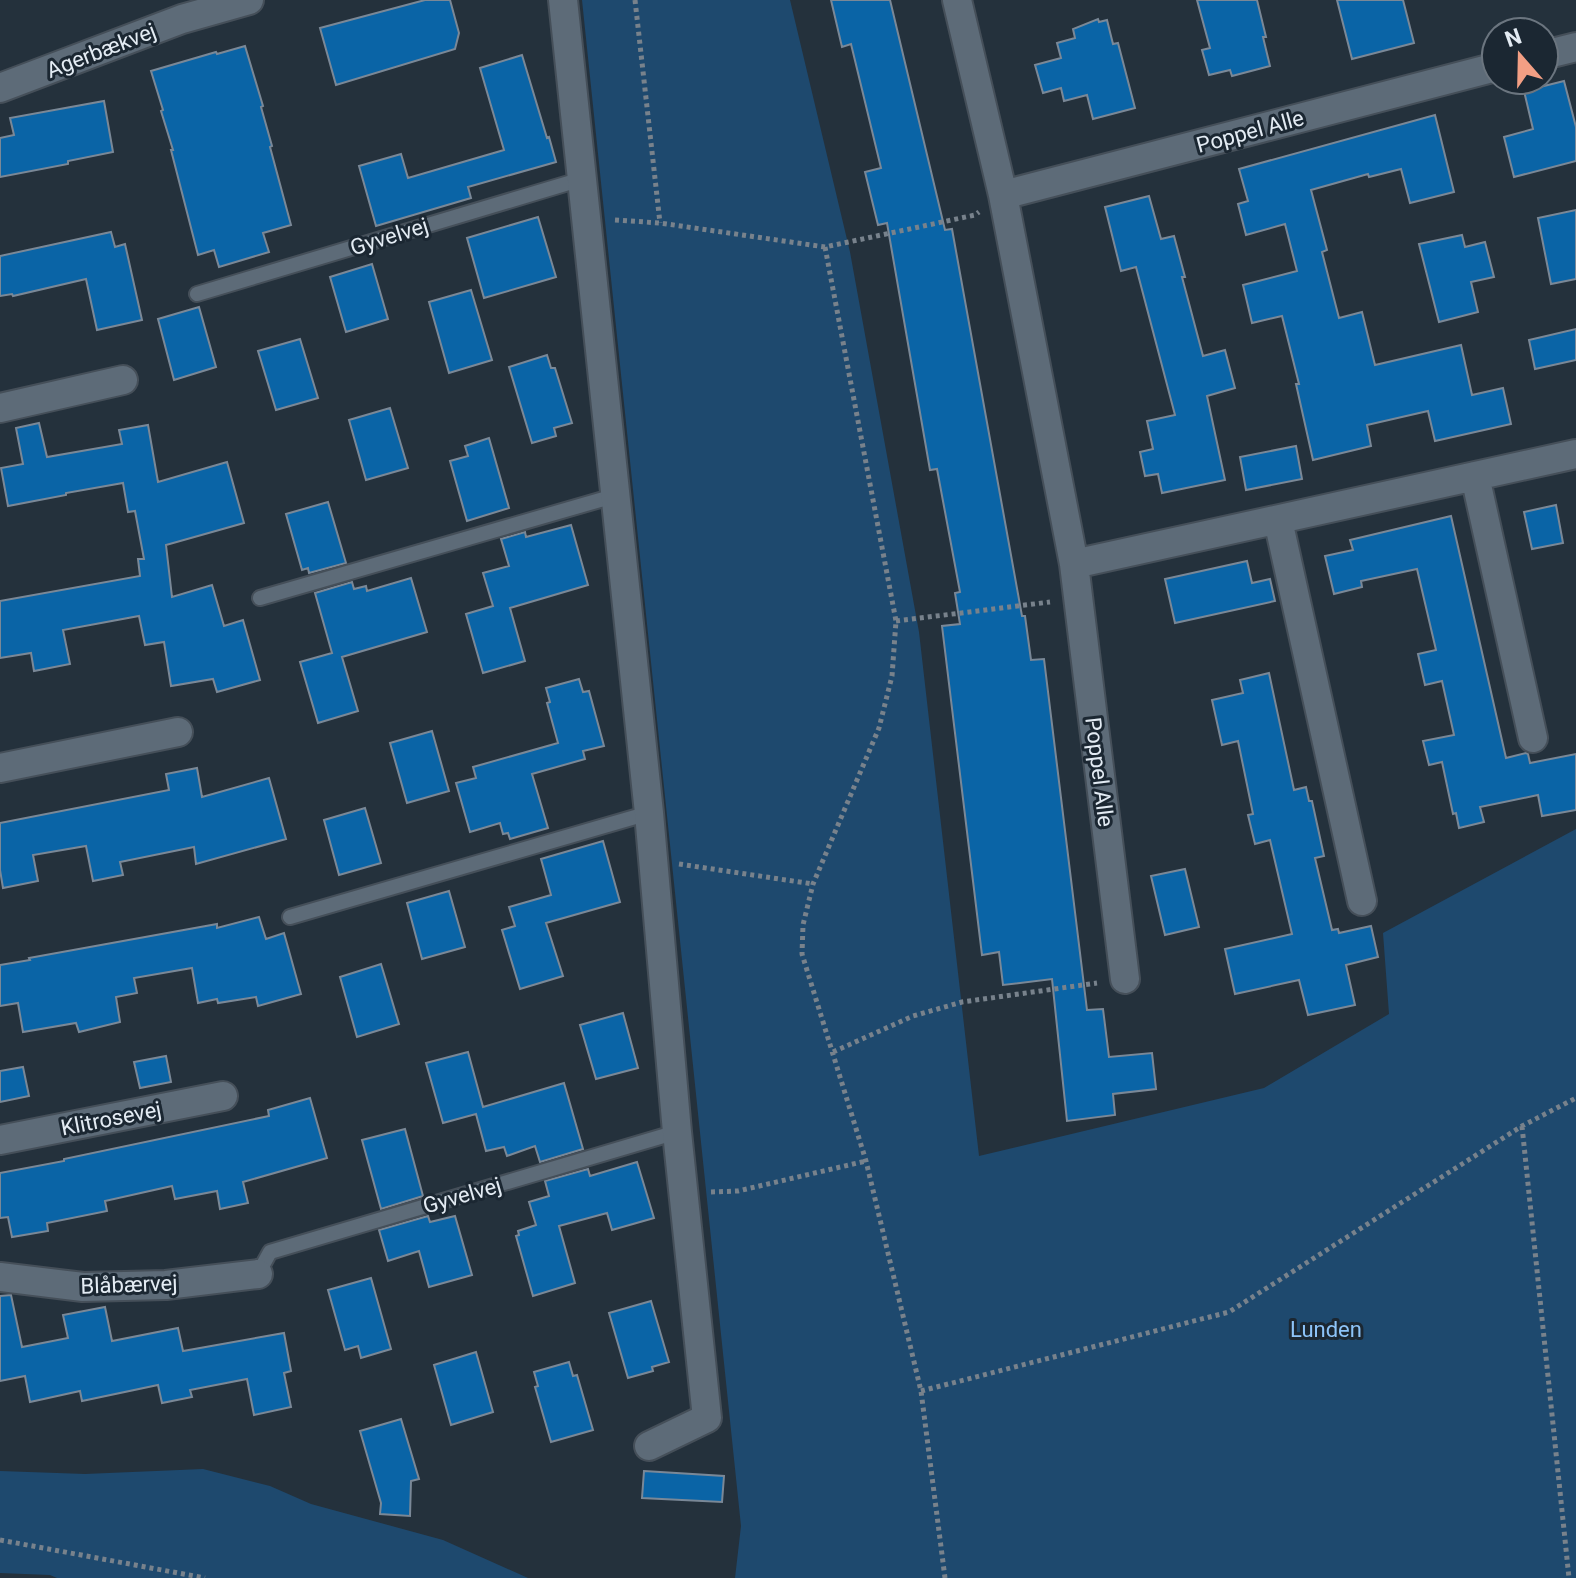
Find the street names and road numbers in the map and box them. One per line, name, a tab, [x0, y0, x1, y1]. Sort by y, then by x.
street label: Agerbækvej	[43, 18, 160, 83]
street label: Poppel Alle	[1194, 105, 1307, 158]
street label: Gyvelvej	[347, 213, 431, 260]
street label: Poppel Alle	[1080, 716, 1119, 828]
street label: Klitrosevej	[59, 1097, 163, 1140]
street label: Gyvelvej	[420, 1172, 504, 1219]
street label: Blåbærvej	[80, 1270, 178, 1299]

